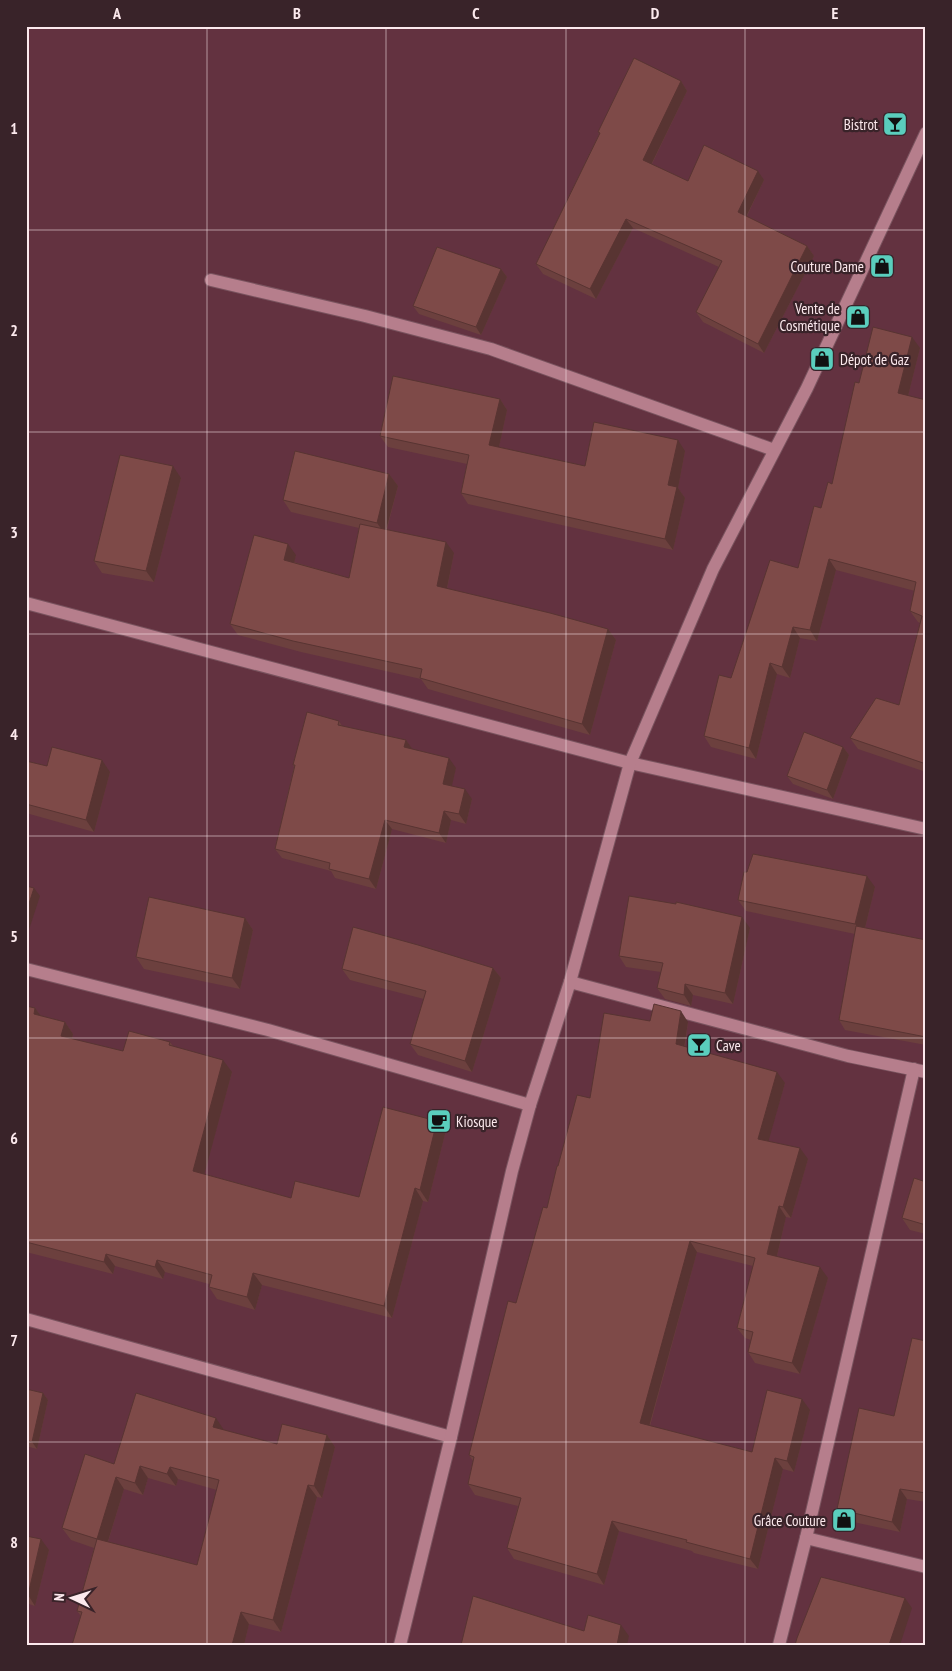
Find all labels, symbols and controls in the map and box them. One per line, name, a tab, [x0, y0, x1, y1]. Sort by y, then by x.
text: A	[112, 3, 122, 23]
text: B	[293, 3, 301, 23]
text: C	[472, 3, 480, 23]
text: D	[651, 3, 660, 23]
text: E	[832, 3, 839, 23]
bar icon: Bistrot	[882, 111, 908, 137]
place label: Bistrot	[844, 115, 878, 134]
text: 1	[10, 118, 18, 138]
shop icon: Couture Dame	[869, 253, 895, 279]
place label: Couture Dame	[791, 257, 864, 276]
place label: Vente de Cosmétique	[779, 299, 840, 335]
shop icon: Vente de Cosmétique	[845, 304, 871, 330]
text: 2	[10, 320, 18, 340]
shop icon: Dépot de Gaz	[809, 346, 835, 372]
place label: Dépot de Gaz	[840, 350, 909, 369]
text: 3	[10, 522, 18, 542]
text: 4	[10, 724, 18, 744]
text: 5	[10, 926, 18, 946]
bar icon: Cave	[686, 1032, 712, 1058]
place label: Cave	[716, 1036, 741, 1055]
cafe icon: Kiosque	[426, 1108, 452, 1134]
place label: Kiosque	[456, 1112, 497, 1131]
text: 6	[10, 1128, 18, 1148]
text: 7	[10, 1330, 18, 1350]
shop icon: Grâce Couture	[831, 1507, 857, 1533]
place label: Grâce Couture	[754, 1511, 826, 1530]
text: 8	[10, 1532, 18, 1552]
north arrow	[48, 1574, 98, 1624]
text: N	[50, 1593, 68, 1601]

